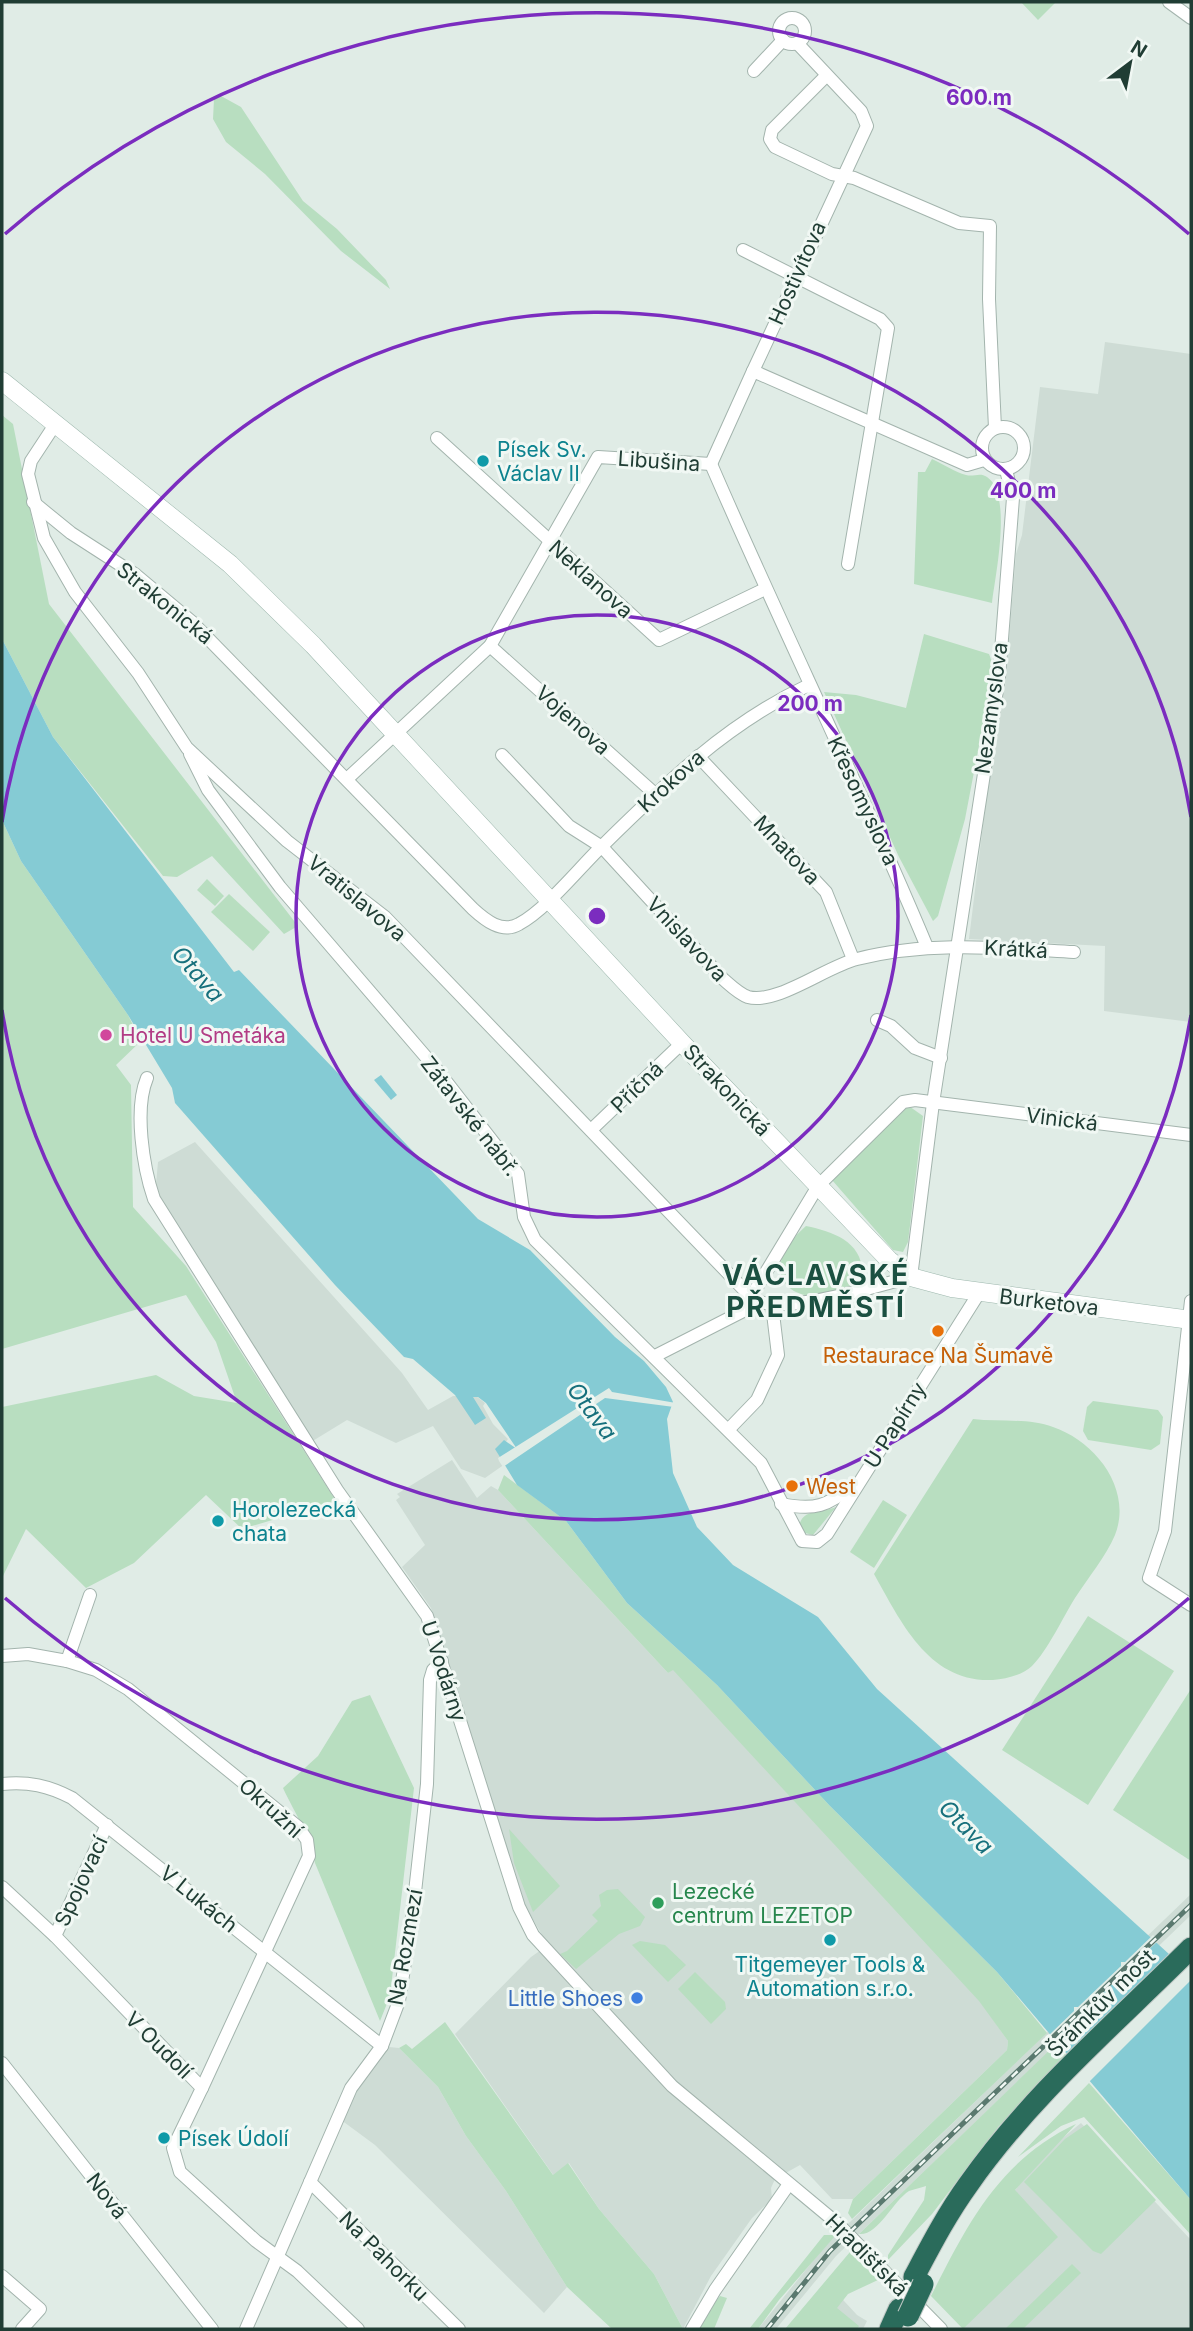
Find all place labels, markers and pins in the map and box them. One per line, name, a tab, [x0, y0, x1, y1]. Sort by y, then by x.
place label: Písek Sv. Václav II	[497, 437, 587, 486]
marker: Písek Sv. Václav II	[475, 453, 491, 469]
centre of rings	[585, 904, 609, 928]
place label: Hotel U Smetáka	[120, 1023, 286, 1048]
marker: Hotel U Smetáka	[98, 1027, 114, 1043]
marker: Restaurace Na Šumavě	[930, 1323, 946, 1339]
place label: Restaurace Na Šumavě	[823, 1343, 1053, 1368]
place label: West	[806, 1474, 856, 1499]
marker: West	[784, 1478, 800, 1494]
place label: Horolezecká chata	[232, 1497, 356, 1546]
marker: Horolezecká chata	[210, 1513, 226, 1529]
place label: Lezecké centrum LEZETOP	[672, 1879, 853, 1928]
marker: Lezecké centrum LEZETOP	[650, 1895, 666, 1911]
marker: Titgemeyer Tools & Automation s.r.o.	[822, 1932, 838, 1948]
place label: Titgemeyer Tools & Automation s.r.o.	[735, 1952, 926, 2001]
place label: Little Shoes	[508, 1986, 623, 2011]
marker: Little Shoes	[629, 1990, 645, 2006]
place label: Písek Údolí	[178, 2125, 289, 2151]
marker: Písek Údolí	[156, 2130, 172, 2146]

